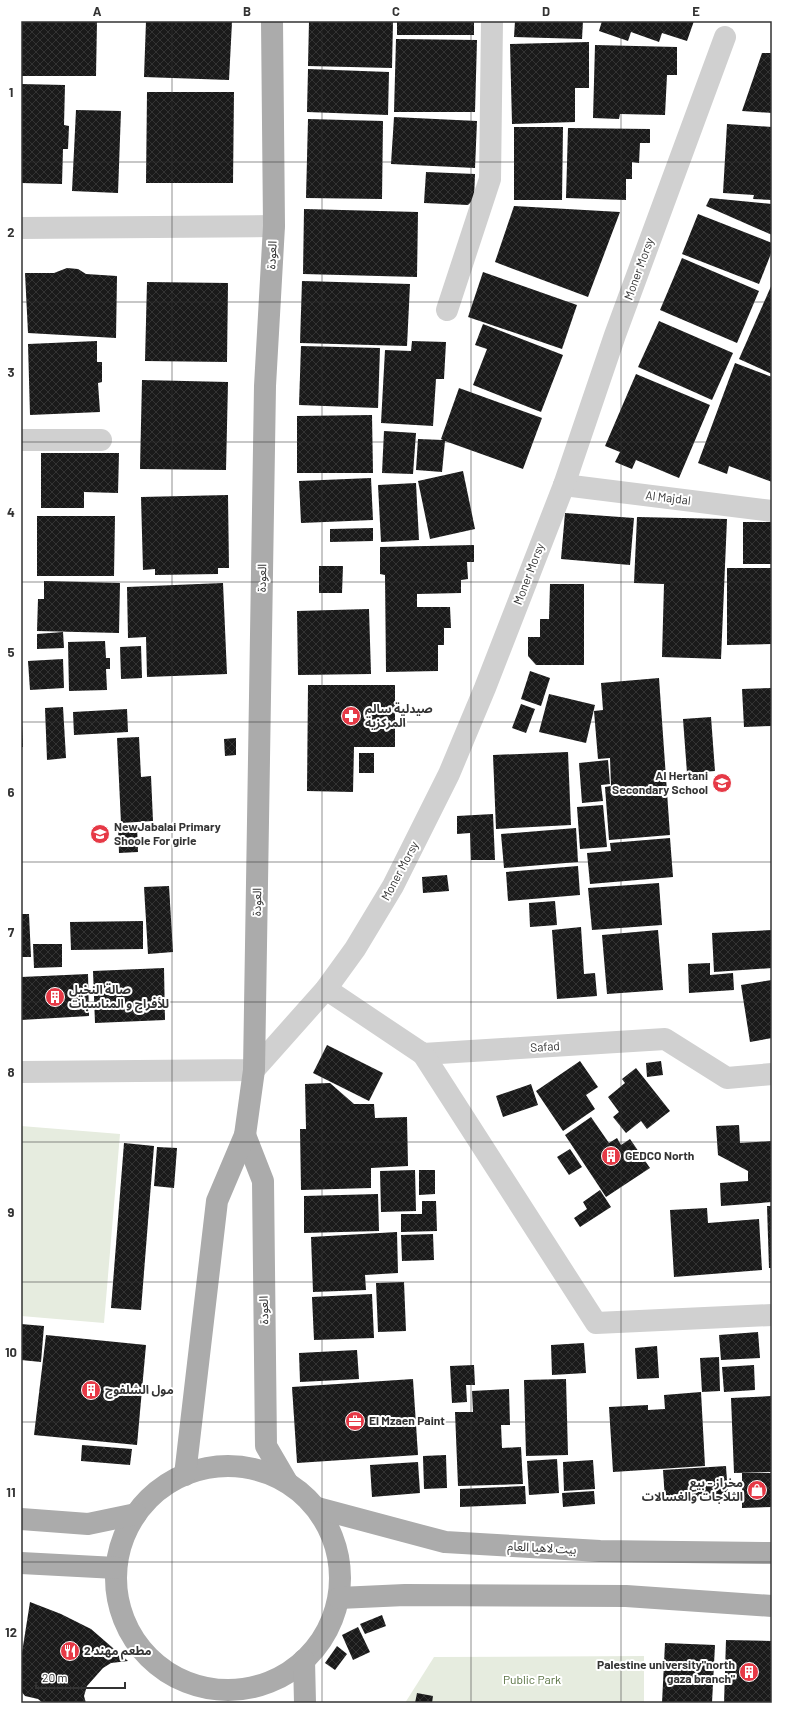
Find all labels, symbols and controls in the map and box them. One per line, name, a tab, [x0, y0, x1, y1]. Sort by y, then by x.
text: A	[93, 3, 102, 19]
text: B	[243, 3, 251, 19]
text: C	[392, 3, 400, 19]
text: D	[542, 3, 550, 19]
text: E	[692, 3, 700, 19]
text: 1	[9, 84, 13, 100]
text: 2	[7, 224, 15, 240]
street label: Moner Morsy	[620, 235, 656, 302]
street label: العودة	[263, 240, 280, 270]
text: 3	[7, 364, 15, 380]
street label: Al Majdal	[645, 487, 692, 507]
text: 4	[7, 504, 15, 520]
street label: Moner Morsy	[510, 540, 546, 607]
street label: العودة	[254, 563, 269, 592]
text: 5	[7, 644, 15, 660]
place label: صيدلية سالم المركزية	[365, 701, 433, 730]
pharmacy icon: صيدلية سالم المركزية	[340, 705, 362, 727]
place label: Al Hertani Secondary School	[612, 768, 708, 796]
school or university icon: Al Hertani Secondary School	[711, 772, 733, 794]
text: 6	[8, 784, 15, 800]
place label: NewJabalai Primary Shoole For girle	[114, 819, 221, 847]
school or university icon: NewJabalai Primary Shoole For girle	[89, 823, 111, 845]
street label: Moner Morsy	[378, 838, 421, 903]
street label: العودة	[249, 887, 264, 916]
text: 7	[8, 924, 15, 940]
place label: صالة النخيل للأفراح و المناسبات	[69, 982, 169, 1013]
building icon: صالة النخيل للأفراح و المناسبات	[44, 986, 66, 1008]
street label: Safad	[530, 1038, 560, 1054]
text: 8	[7, 1064, 15, 1080]
building icon: GEDCO North	[600, 1145, 622, 1167]
place label: GEDCO North	[625, 1148, 694, 1162]
text: 9	[8, 1204, 15, 1220]
street label: العودة	[256, 1296, 271, 1324]
text: 10	[5, 1344, 17, 1360]
building icon: مول الشلفوح	[80, 1379, 102, 1401]
place label: مول الشلفوح	[105, 1382, 174, 1399]
office icon: El Mzaen Paint	[344, 1410, 366, 1432]
place label: El Mzaen Paint	[369, 1413, 445, 1427]
place label: مخراز - بيع الثلاجات والغسالات	[642, 1475, 743, 1504]
shop icon: مخراز - بيع الثلاجات والغسالات	[746, 1479, 768, 1501]
text: 11	[6, 1484, 16, 1500]
street label: بيت لاهيا العام	[507, 1538, 577, 1559]
text: 12	[5, 1624, 17, 1640]
restaurant icon: مطعم مهند 2	[59, 1640, 81, 1662]
place label: مطعم مهند 2	[84, 1643, 152, 1660]
place label: Palestine university"north gaza branch"	[597, 1657, 736, 1685]
building icon: Palestine university"north gaza branch"	[738, 1661, 760, 1683]
scale bar	[36, 1664, 125, 1690]
text: 20 m	[42, 1670, 68, 1684]
park label: Public Park	[503, 1672, 561, 1686]

